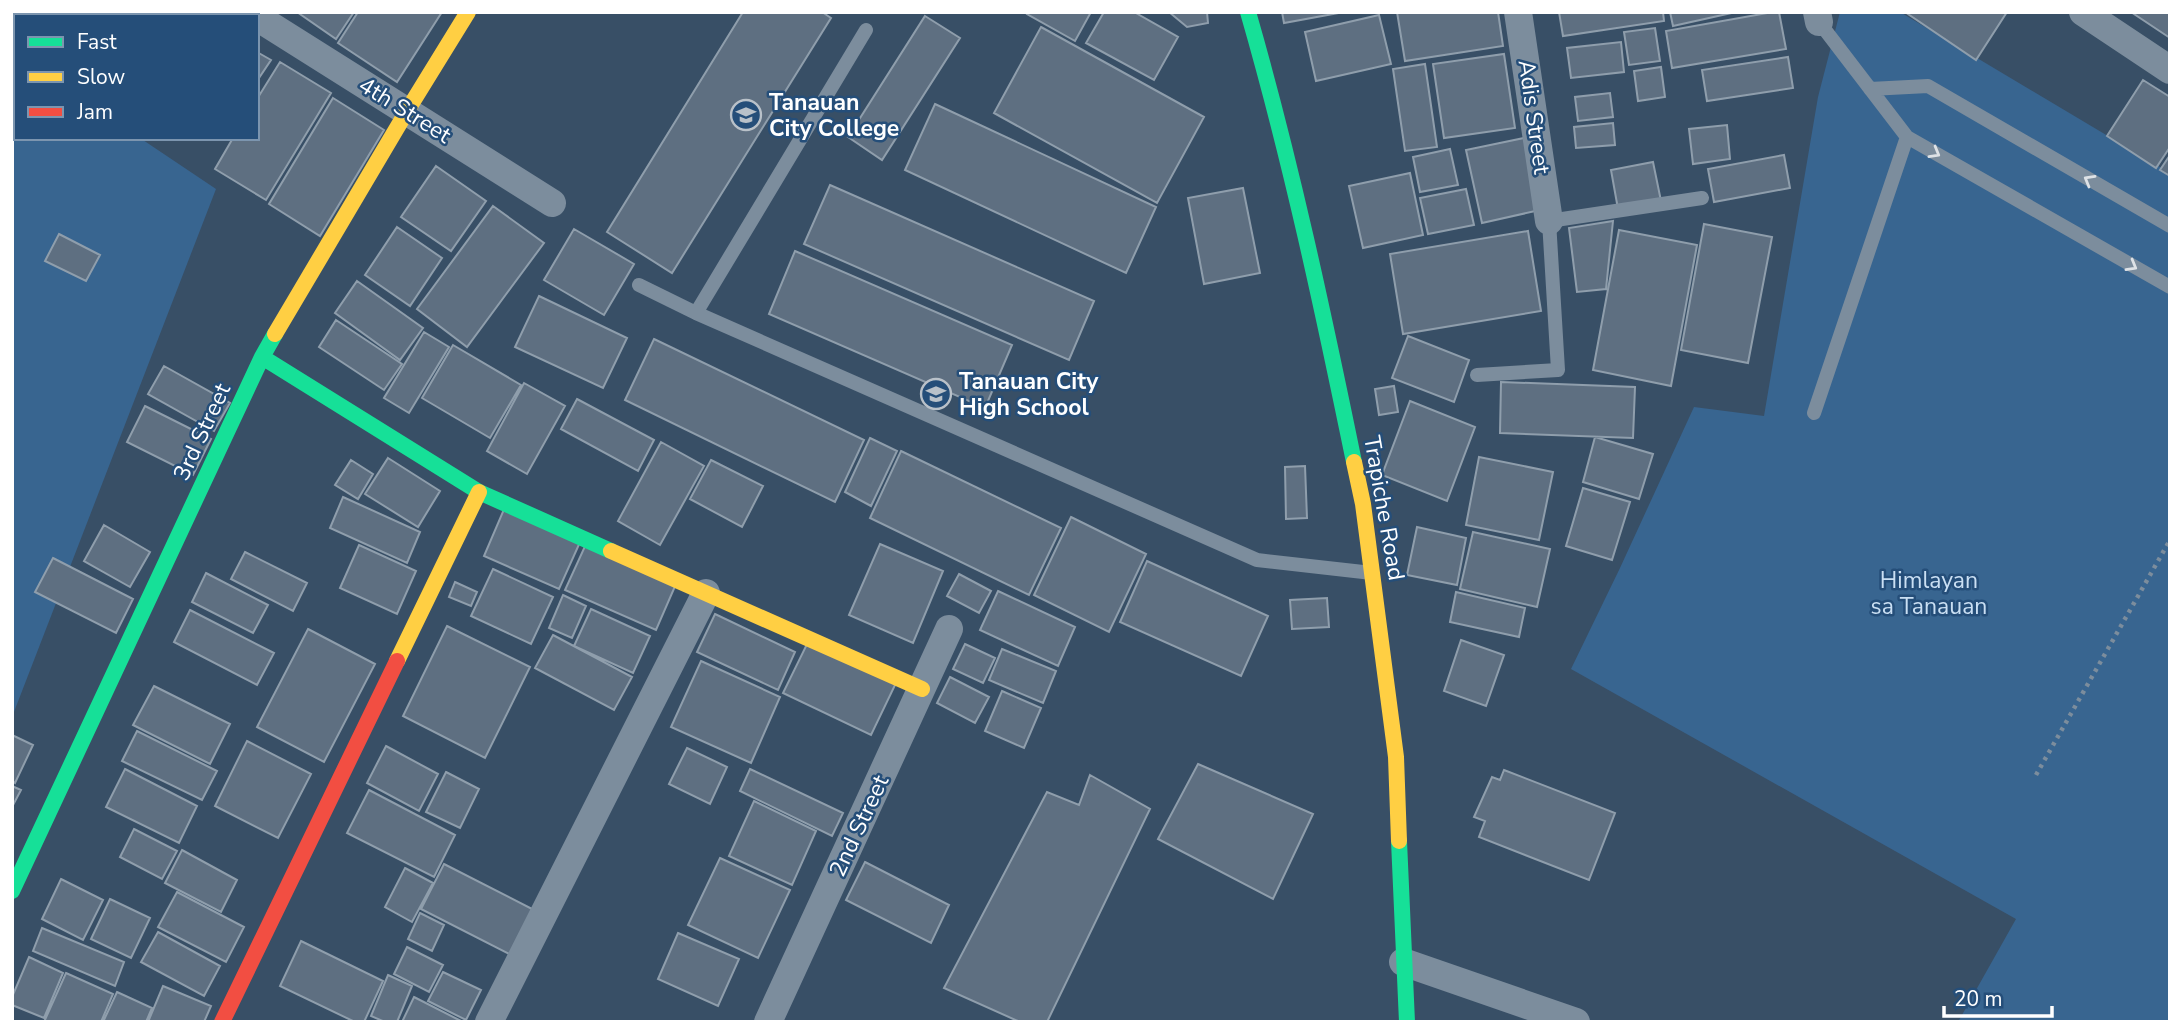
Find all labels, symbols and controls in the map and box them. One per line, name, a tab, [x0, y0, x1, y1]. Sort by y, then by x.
legend	[14, 14, 259, 140]
text: Fast	[77, 28, 117, 56]
street label: Adis Street	[1511, 58, 1557, 177]
text: Slow	[77, 63, 126, 91]
street label: 4th Street	[353, 69, 458, 151]
place label: Tanauan City College	[769, 87, 899, 144]
text: Jam	[76, 98, 113, 126]
school or university icon: Tanauan City College	[729, 98, 763, 132]
one-way arrow	[1927, 145, 1940, 158]
one-way arrow	[2084, 175, 2097, 188]
one-way arrow	[2125, 258, 2137, 271]
place label: Tanauan City High School	[959, 366, 1099, 423]
street label: 3rd Street	[166, 377, 238, 486]
school or university icon: Tanauan City High School	[919, 377, 953, 411]
street label: Trapiche Road	[1356, 433, 1412, 583]
park label: Himlayan sa Tanauan	[1871, 565, 1987, 622]
street label: 2nd Street	[822, 769, 896, 882]
scale bar	[1944, 974, 2052, 1018]
text: 20 m	[1954, 985, 2003, 1013]

